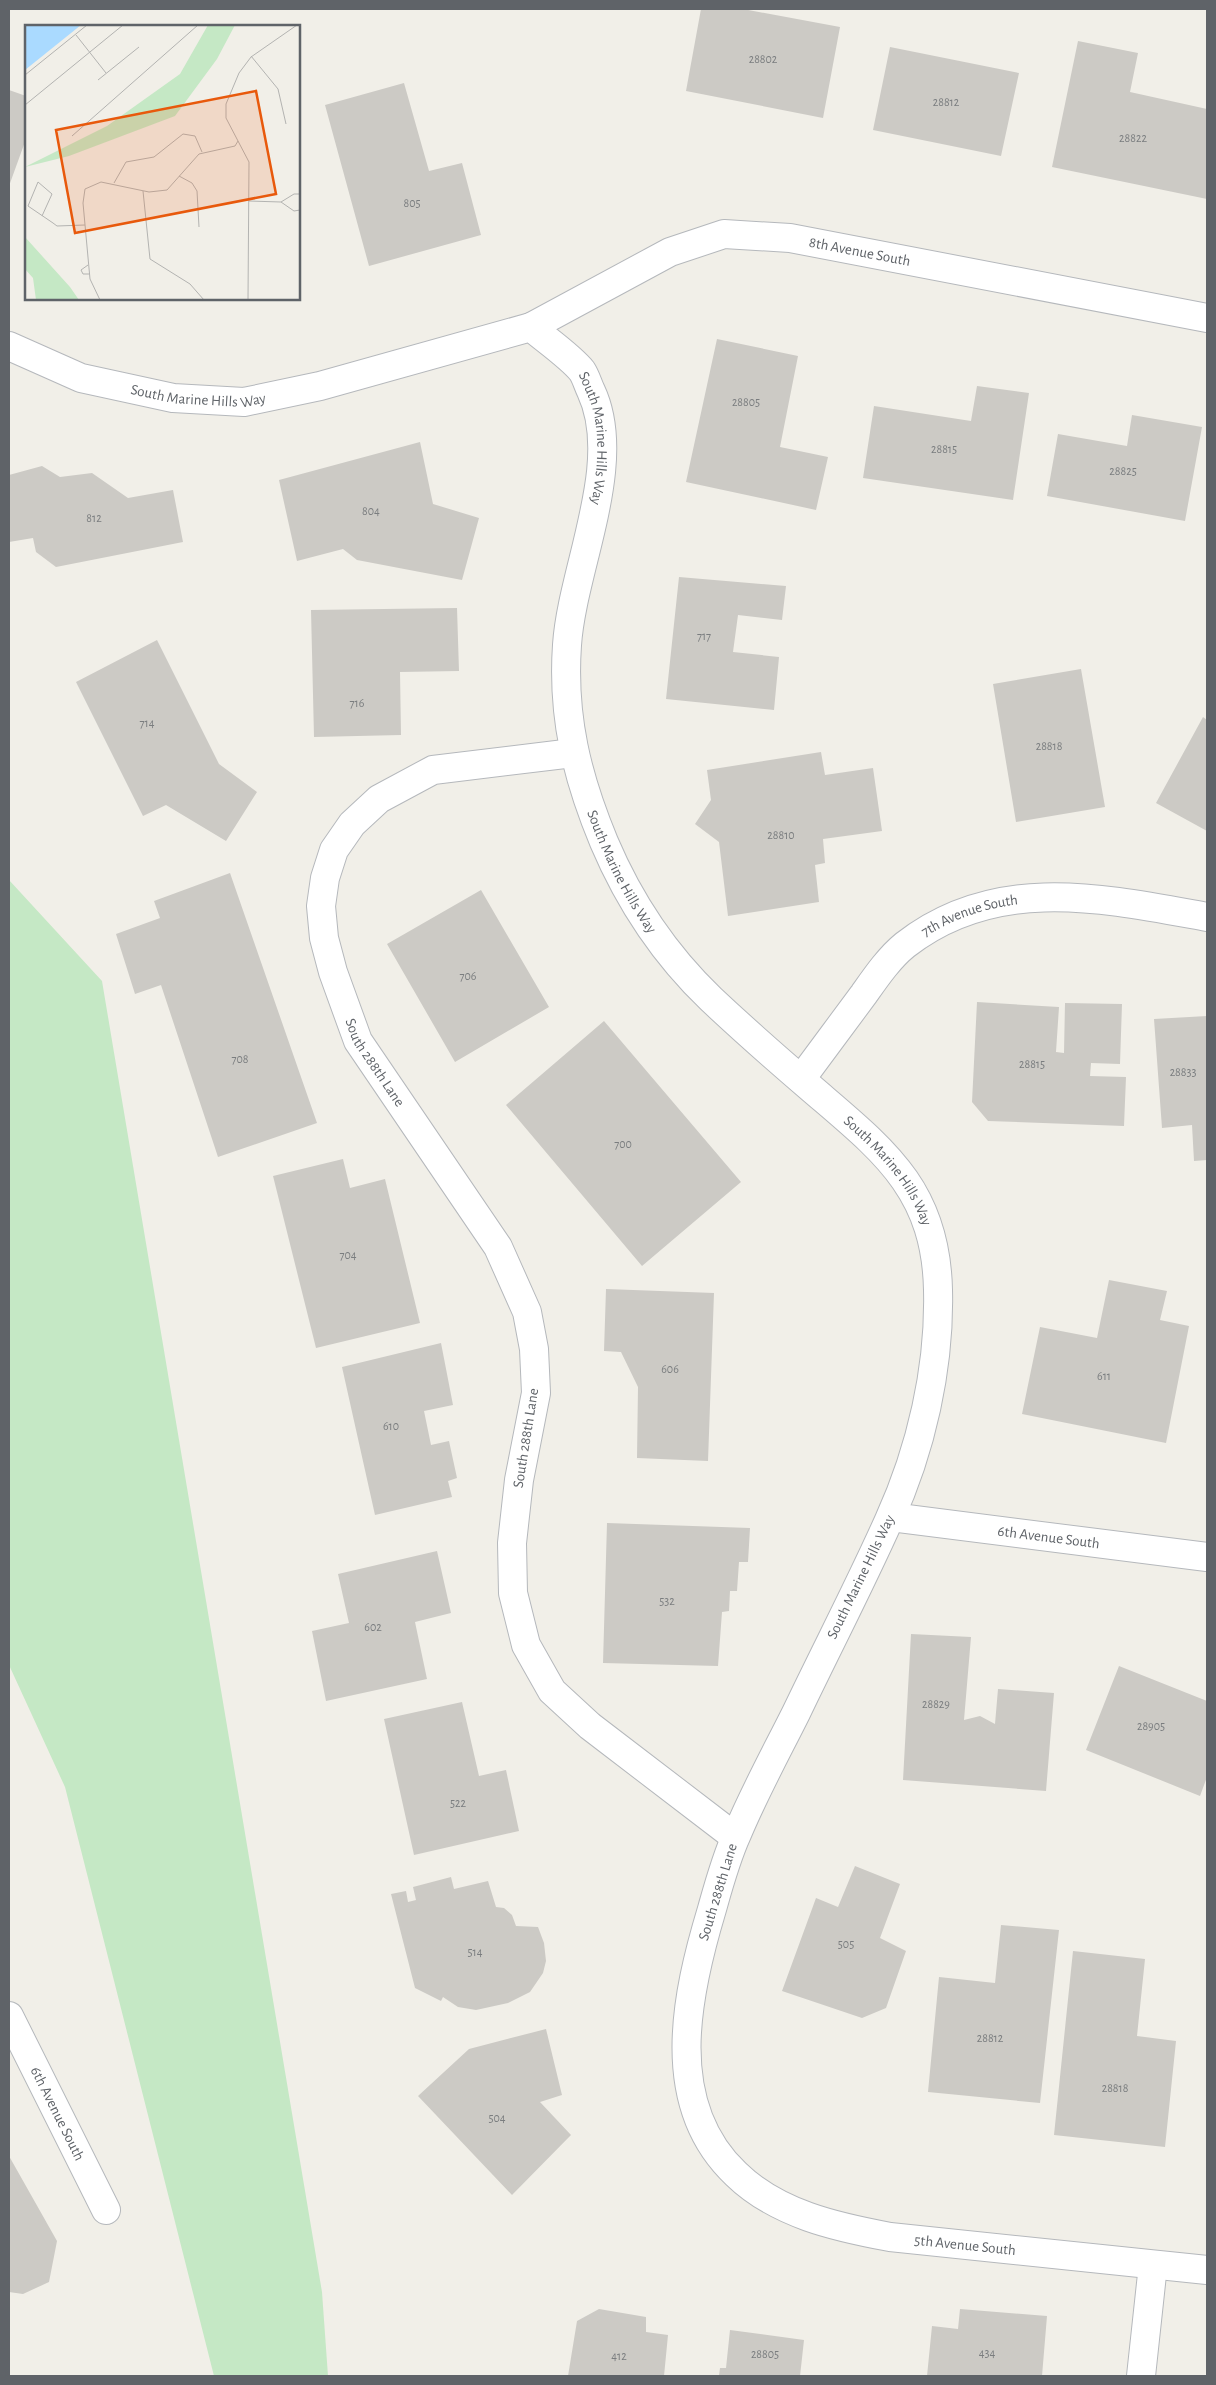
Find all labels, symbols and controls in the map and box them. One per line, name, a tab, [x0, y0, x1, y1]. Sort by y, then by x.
inset map	[25, 25, 300, 300]
house number: 28802	[749, 53, 778, 65]
house number: 28812	[933, 96, 960, 108]
house number: 28822	[1119, 132, 1147, 144]
house number: 805	[403, 197, 421, 209]
street label: 8th Avenue South	[808, 234, 912, 268]
street label: South Marine Hills Way	[576, 369, 610, 507]
street label: South Marine Hills Way	[129, 382, 268, 410]
house number: 28805	[732, 396, 760, 408]
house number: 28815	[931, 443, 957, 455]
house number: 28825	[1109, 465, 1137, 477]
house number: 804	[362, 505, 380, 517]
house number: 812	[86, 512, 102, 524]
house number: 717	[697, 630, 711, 642]
house number: 716	[350, 697, 365, 709]
house number: 714	[140, 717, 155, 729]
house number: 28818	[1036, 740, 1063, 752]
street label: South Marine Hills Way	[585, 808, 660, 936]
house number: 28810	[767, 829, 795, 841]
street label: 7th Avenue South	[918, 892, 1019, 939]
house number: 706	[460, 970, 477, 982]
street label: South 288th Lane	[343, 1016, 408, 1109]
house number: 708	[231, 1053, 249, 1065]
house number: 28815	[1019, 1058, 1045, 1070]
house number: 28833	[1170, 1066, 1196, 1078]
street label: South Marine Hills Way	[841, 1113, 935, 1228]
house number: 700	[614, 1138, 632, 1150]
house number: 704	[339, 1249, 357, 1261]
house number: 606	[661, 1363, 679, 1375]
house number: 611	[1097, 1370, 1111, 1382]
street label: South 288th Lane	[511, 1387, 541, 1489]
house number: 610	[383, 1420, 399, 1432]
street label: South Marine Hills Way	[824, 1512, 898, 1641]
street label: 6th Avenue South	[997, 1523, 1101, 1551]
house number: 532	[659, 1595, 675, 1607]
house number: 602	[364, 1621, 382, 1633]
house number: 28829	[922, 1698, 950, 1710]
house number: 28905	[1137, 1720, 1165, 1732]
house number: 522	[450, 1797, 467, 1809]
street label: South 288th Lane	[696, 1842, 740, 1942]
house number: 505	[838, 1938, 854, 1950]
house number: 514	[468, 1946, 483, 1958]
house number: 28812	[977, 2032, 1004, 2044]
street label: 6th Avenue South	[28, 2064, 87, 2163]
house number: 28818	[1102, 2082, 1129, 2094]
house number: 504	[488, 2112, 506, 2124]
street label: 5th Avenue South	[914, 2232, 1017, 2258]
house number: 434	[979, 2347, 995, 2359]
house number: 28805	[751, 2348, 779, 2360]
house number: 412	[611, 2350, 627, 2362]

